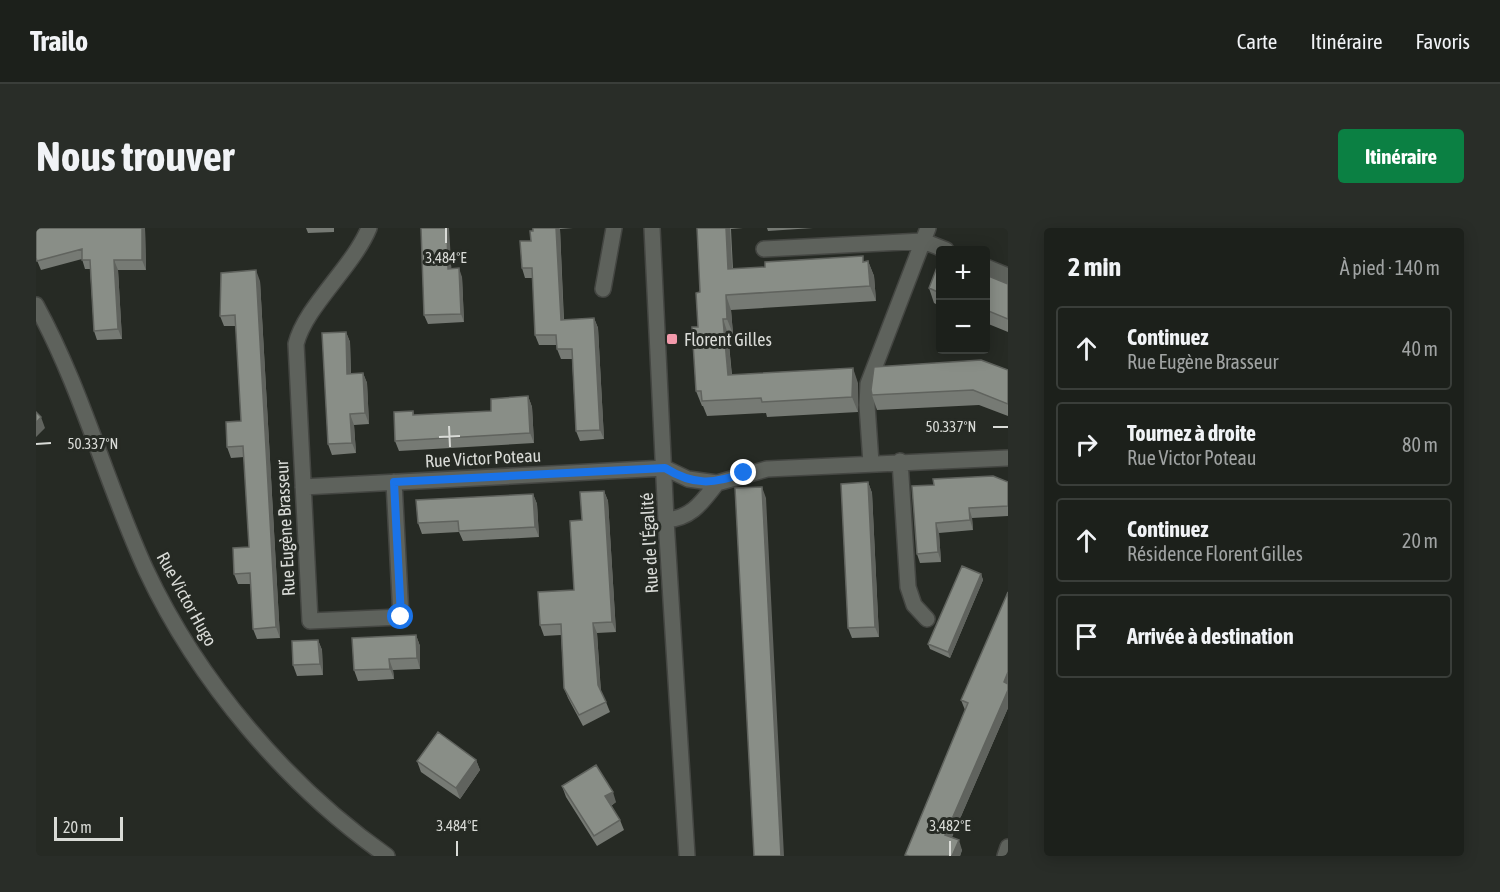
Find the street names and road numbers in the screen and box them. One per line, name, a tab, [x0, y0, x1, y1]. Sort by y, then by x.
street label: Rue Victor Poteau	[424, 444, 542, 472]
street label: Rue Eugène Brasseur	[271, 459, 299, 597]
street label: Rue de l'Égalité	[636, 492, 662, 594]
street label: Rue Victor Hugo	[153, 548, 221, 650]

